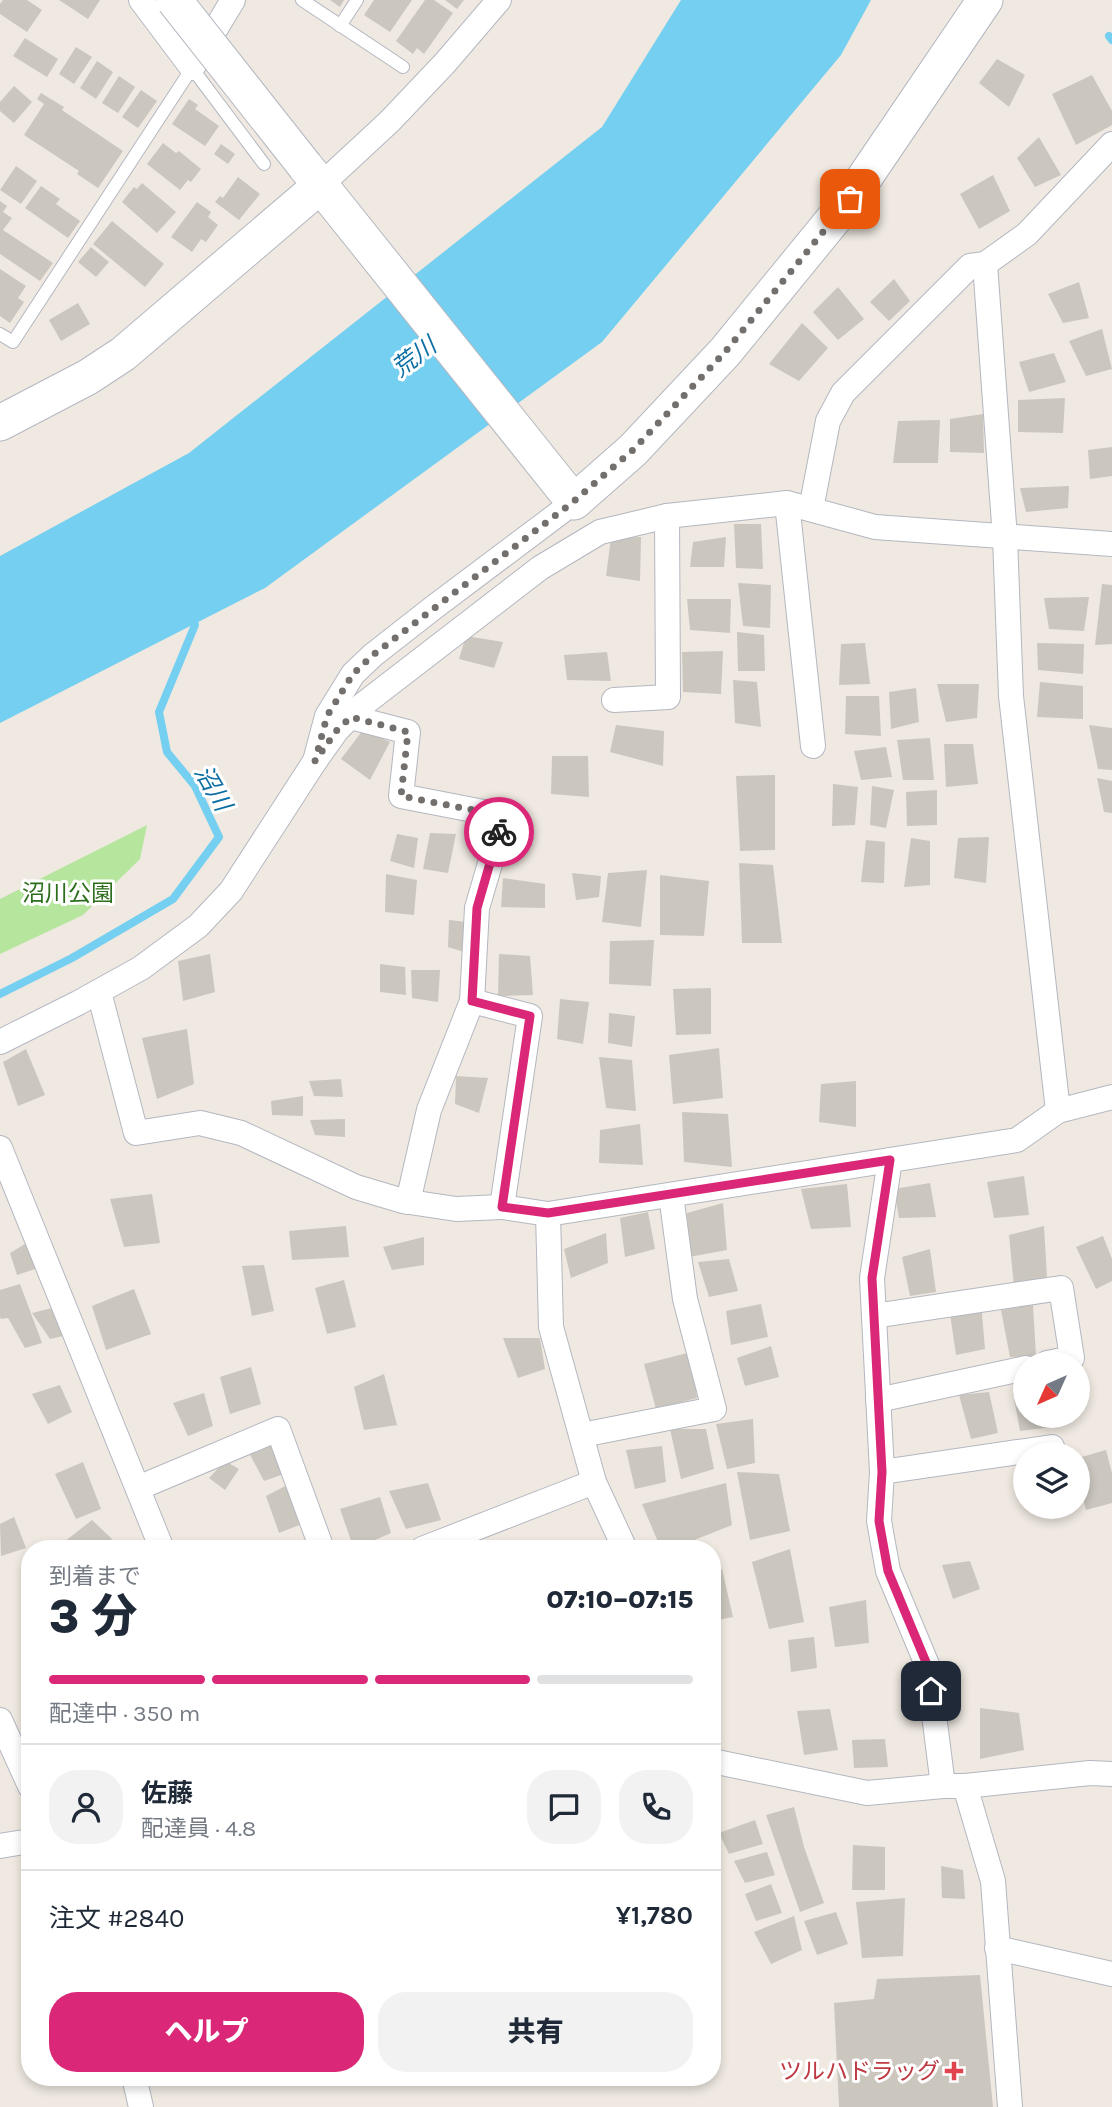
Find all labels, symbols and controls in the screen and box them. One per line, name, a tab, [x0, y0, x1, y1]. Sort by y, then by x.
pin	[820, 169, 880, 229]
icon: bag	[831, 180, 869, 218]
water label: 荒川	[386, 330, 444, 383]
water label: 沼川	[189, 760, 239, 818]
courier	[464, 797, 534, 867]
icon: bike	[480, 813, 518, 851]
park label: 沼川公園	[22, 880, 114, 907]
north arrow	[1013, 1351, 1090, 1428]
map controls	[1013, 1351, 1090, 1519]
button: layers	[1013, 1442, 1090, 1519]
text: 到着まで	[49, 1563, 141, 1590]
text: 07:10–07:15	[546, 1584, 693, 1615]
text: 3 分	[49, 1590, 138, 1644]
pin	[901, 1661, 961, 1721]
icon: home	[912, 1672, 950, 1710]
text: 配達中 · 350 m	[49, 1700, 200, 1727]
button: person	[49, 1770, 123, 1844]
button: chat	[527, 1770, 601, 1844]
button: phone	[619, 1770, 693, 1844]
text: 佐藤	[141, 1778, 193, 1809]
text: 配達員 · 4.8	[141, 1815, 256, 1842]
text: ¥1,780	[616, 1900, 693, 1931]
text: 注文 #2840	[49, 1903, 184, 1934]
button: ヘルプ	[49, 1992, 364, 2072]
button: 共有	[378, 1992, 693, 2072]
place label: ツルハドラッグ	[779, 2058, 940, 2085]
marker: ツルハドラッグ	[946, 2063, 962, 2079]

